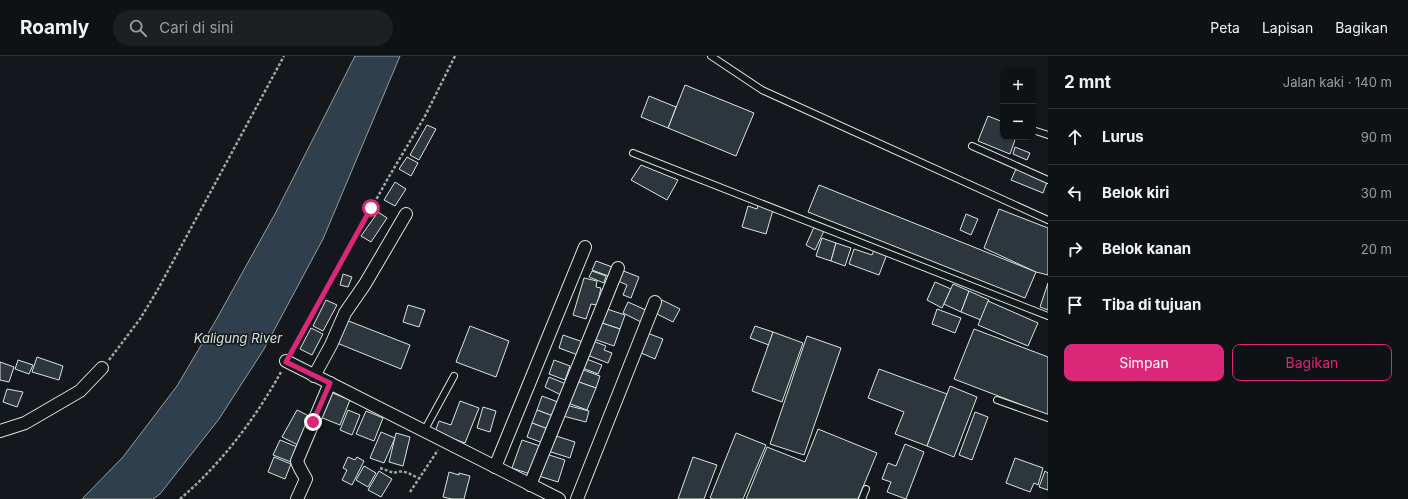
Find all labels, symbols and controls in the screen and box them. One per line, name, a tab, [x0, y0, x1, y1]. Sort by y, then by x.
search box	[113, 10, 393, 46]
text: Roamly	[20, 16, 89, 39]
icon: search	[127, 17, 149, 39]
text: Cari di sini	[159, 18, 233, 37]
text: Peta	[1210, 19, 1240, 36]
text: Lapisan	[1262, 19, 1313, 36]
text: Bagikan	[1335, 19, 1388, 36]
map controls	[1000, 68, 1036, 140]
button: +	[1000, 68, 1036, 104]
text: 2 mnt	[1064, 72, 1111, 92]
text: Jalan kaki · 140 m	[1283, 74, 1392, 90]
button: −	[1000, 104, 1036, 140]
icon: ahead	[1064, 126, 1086, 148]
text: Lurus	[1102, 127, 1144, 146]
text: 90 m	[1361, 129, 1392, 145]
icon: left	[1064, 182, 1086, 204]
text: Belok kiri	[1102, 183, 1169, 202]
text: 30 m	[1361, 185, 1392, 201]
route start	[362, 199, 380, 217]
icon: right	[1064, 238, 1086, 260]
text: Belok kanan	[1102, 239, 1191, 258]
text: 20 m	[1361, 241, 1392, 257]
icon: arrive	[1064, 294, 1086, 316]
text: Tiba di tujuan	[1102, 295, 1201, 314]
water label: Kaligung River	[194, 330, 283, 346]
button: Simpan	[1064, 344, 1224, 381]
button: Bagikan	[1232, 344, 1392, 381]
route end	[304, 413, 322, 431]

